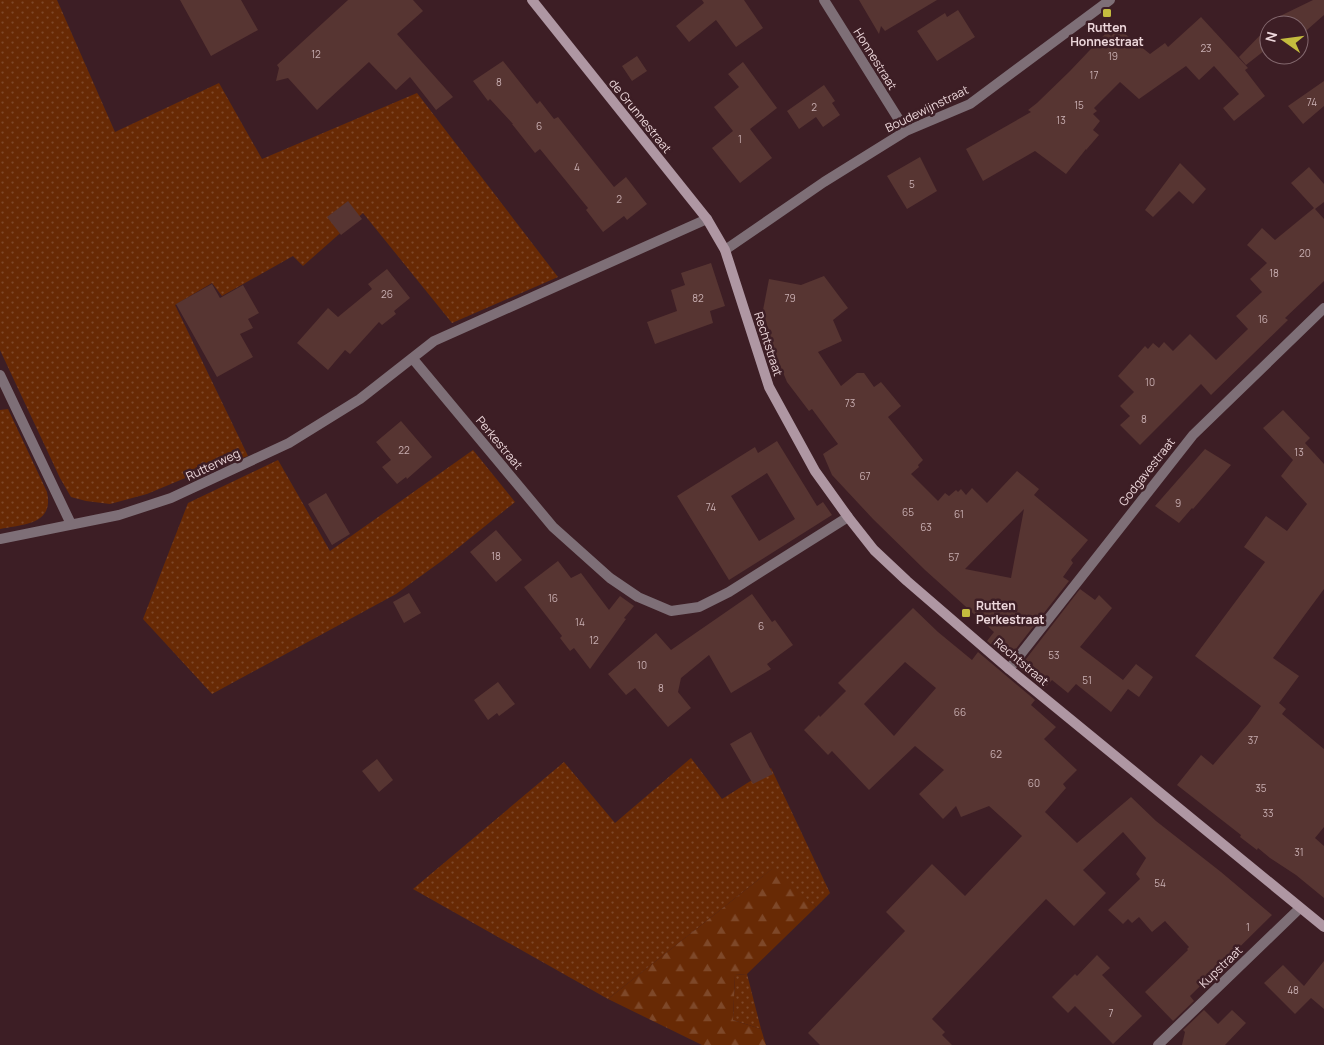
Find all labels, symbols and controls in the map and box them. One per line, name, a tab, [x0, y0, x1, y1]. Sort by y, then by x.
marker: Rutten Honnestraat	[1101, 7, 1113, 19]
north arrow	[1259, 15, 1309, 65]
place label: Rutten Honnestraat	[1070, 19, 1144, 50]
street label: Honnestraat	[850, 25, 901, 93]
text: N	[1260, 30, 1281, 44]
house number: 23	[1200, 41, 1212, 55]
house number: 12	[311, 47, 321, 61]
house number: 19	[1108, 49, 1118, 63]
house number: 17	[1090, 68, 1098, 82]
house number: 8	[496, 75, 502, 89]
street label: de Grunnestraat	[605, 75, 676, 157]
street label: Boudewijnstraat	[882, 81, 972, 136]
house number: 74	[1307, 95, 1317, 109]
house number: 15	[1074, 98, 1084, 112]
house number: 2	[811, 100, 817, 114]
house number: 13	[1056, 113, 1066, 127]
house number: 6	[536, 119, 542, 133]
house number: 1	[738, 132, 742, 146]
house number: 4	[574, 160, 580, 174]
house number: 5	[909, 177, 915, 191]
house number: 2	[616, 192, 622, 206]
house number: 20	[1299, 246, 1311, 260]
house number: 18	[1269, 266, 1279, 280]
house number: 26	[381, 287, 393, 301]
house number: 82	[692, 291, 704, 305]
house number: 79	[784, 291, 796, 305]
street label: Rechtstraat	[750, 310, 787, 378]
house number: 16	[1258, 312, 1268, 326]
house number: 10	[1145, 375, 1155, 389]
house number: 73	[845, 396, 855, 410]
street label: Perkestraat	[472, 412, 527, 473]
house number: 8	[1141, 412, 1147, 426]
street label: Godgavestraat	[1115, 434, 1179, 509]
house number: 22	[398, 443, 410, 457]
street label: Rutterweg	[183, 445, 243, 485]
house number: 13	[1294, 445, 1304, 459]
house number: 67	[859, 469, 871, 483]
house number: 9	[1175, 496, 1181, 510]
house number: 74	[706, 500, 716, 514]
house number: 65	[902, 505, 914, 519]
house number: 61	[954, 507, 964, 521]
house number: 63	[920, 520, 932, 534]
house number: 18	[491, 549, 501, 563]
house number: 57	[949, 550, 959, 564]
house number: 16	[548, 591, 558, 605]
place label: Rutten Perkestraat	[976, 597, 1045, 628]
marker: Rutten Perkestraat	[960, 607, 972, 619]
house number: 14	[575, 615, 585, 629]
house number: 6	[758, 619, 764, 633]
house number: 12	[589, 633, 599, 647]
street label: Rechtstraat	[990, 634, 1052, 690]
house number: 53	[1048, 648, 1060, 662]
house number: 10	[637, 658, 647, 672]
house number: 51	[1082, 673, 1092, 687]
house number: 8	[658, 681, 664, 695]
house number: 66	[954, 705, 966, 719]
house number: 37	[1248, 733, 1258, 747]
house number: 62	[990, 747, 1002, 761]
house number: 60	[1028, 776, 1040, 790]
house number: 35	[1255, 781, 1267, 795]
house number: 33	[1262, 806, 1274, 820]
house number: 31	[1294, 845, 1304, 859]
house number: 54	[1154, 876, 1166, 890]
house number: 1	[1246, 920, 1250, 934]
street label: Kupstraat	[1195, 942, 1246, 992]
house number: 48	[1287, 983, 1299, 997]
house number: 7	[1108, 1006, 1114, 1020]

